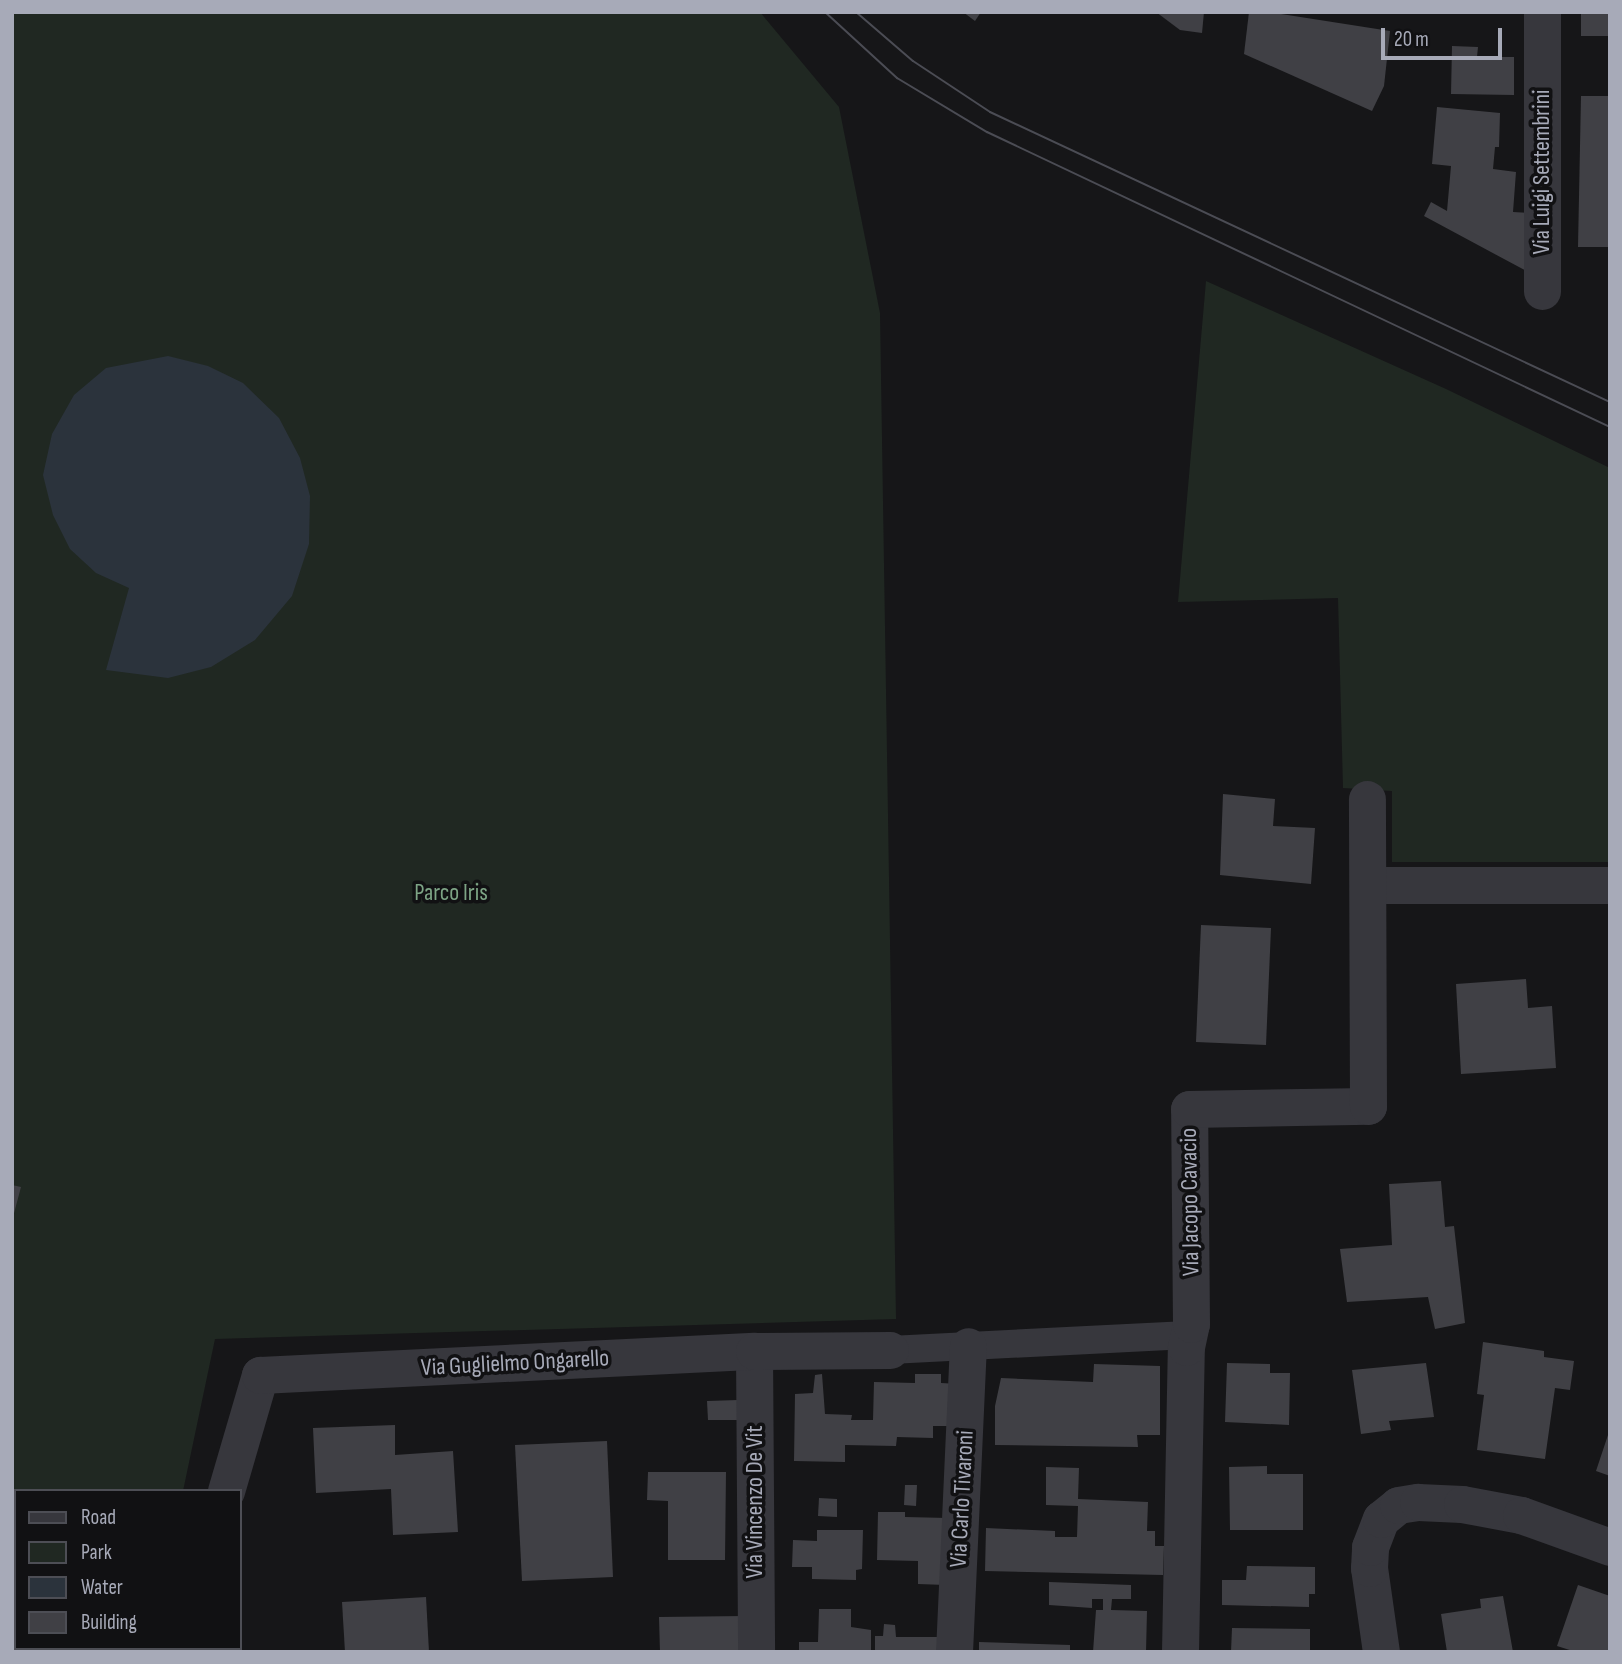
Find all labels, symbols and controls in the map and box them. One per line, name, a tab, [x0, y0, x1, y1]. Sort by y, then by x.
scale bar	[1384, 14, 1505, 58]
text: 20 m	[1394, 27, 1429, 52]
street label: Via Luigi Settembrini	[1528, 90, 1556, 254]
park label: Parco Iris	[414, 879, 488, 907]
street label: Via Jacopo Cavacio	[1174, 1128, 1206, 1276]
street label: Via Guglielmo Ongarello	[420, 1344, 610, 1382]
street label: Via Vincenzo De Vit	[741, 1425, 769, 1579]
street label: Via Carlo Tivaroni	[944, 1430, 980, 1568]
legend	[14, 1489, 242, 1650]
text: Road	[81, 1505, 116, 1530]
text: Park	[81, 1540, 112, 1565]
text: Water	[81, 1575, 123, 1600]
text: Building	[81, 1610, 137, 1635]

